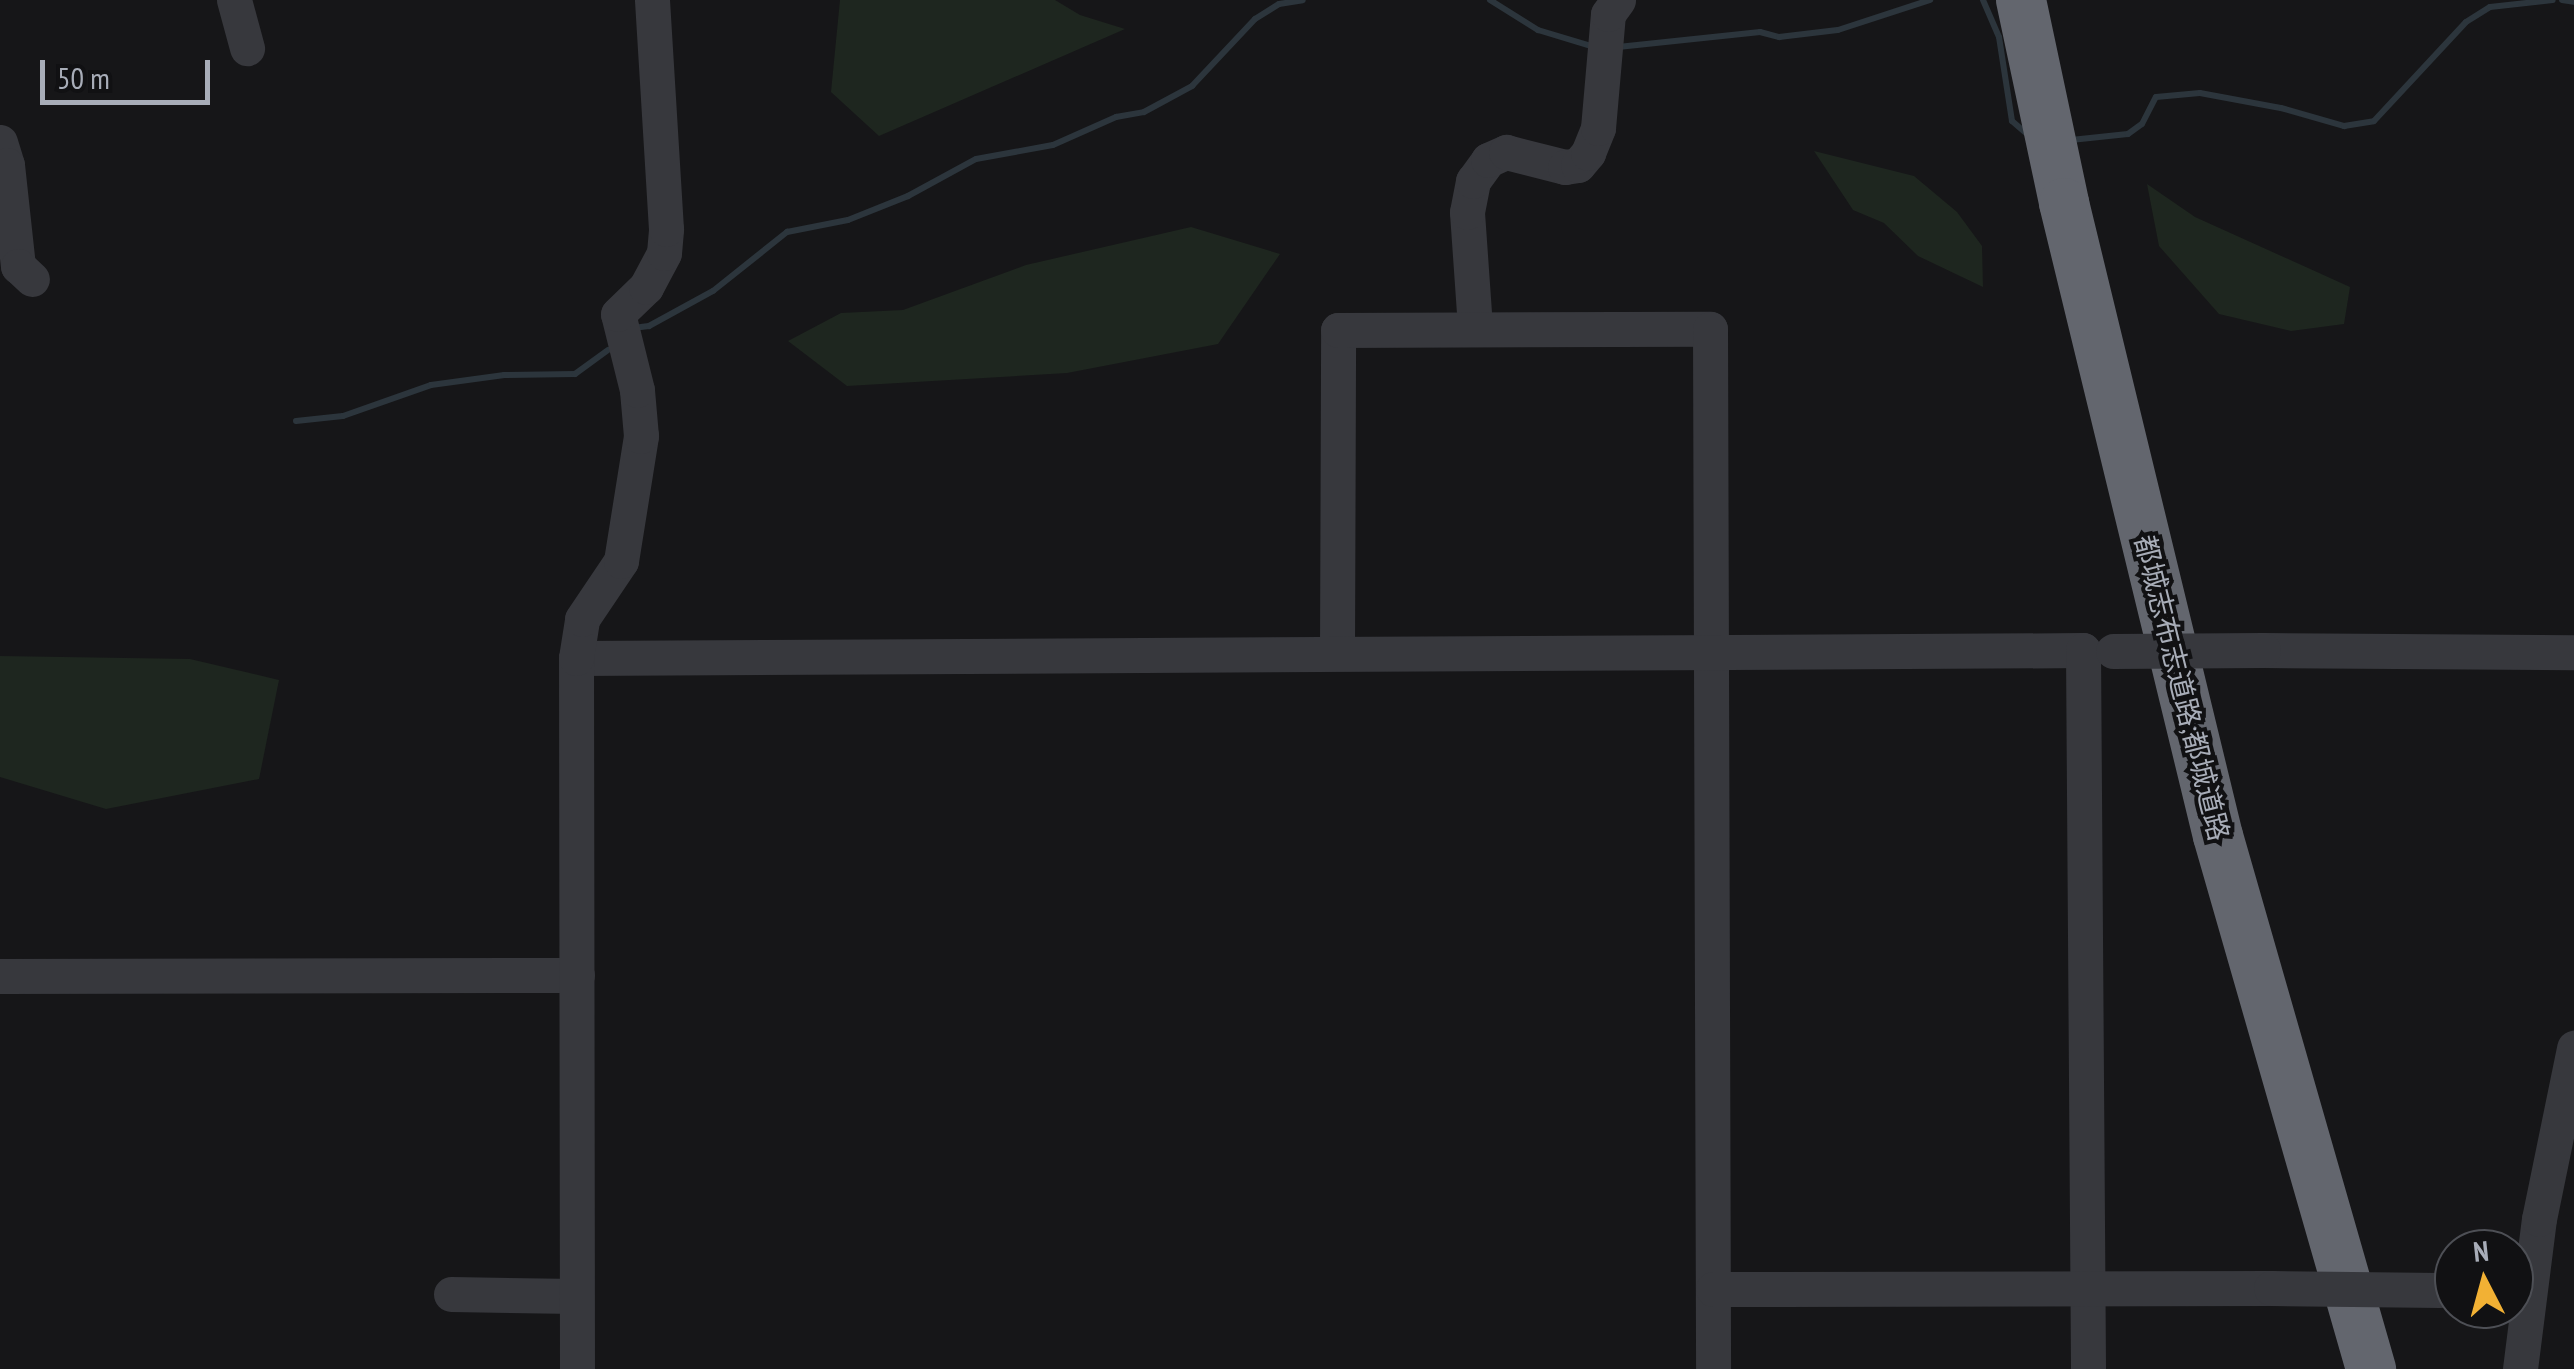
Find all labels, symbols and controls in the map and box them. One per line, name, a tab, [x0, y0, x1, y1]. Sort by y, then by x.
scale bar	[45, 40, 215, 102]
text: 50 m	[57, 58, 110, 97]
street label: 都城志布志道路;都城道路	[2128, 532, 2236, 844]
north arrow	[2434, 1229, 2534, 1329]
text: N	[2472, 1231, 2490, 1270]

